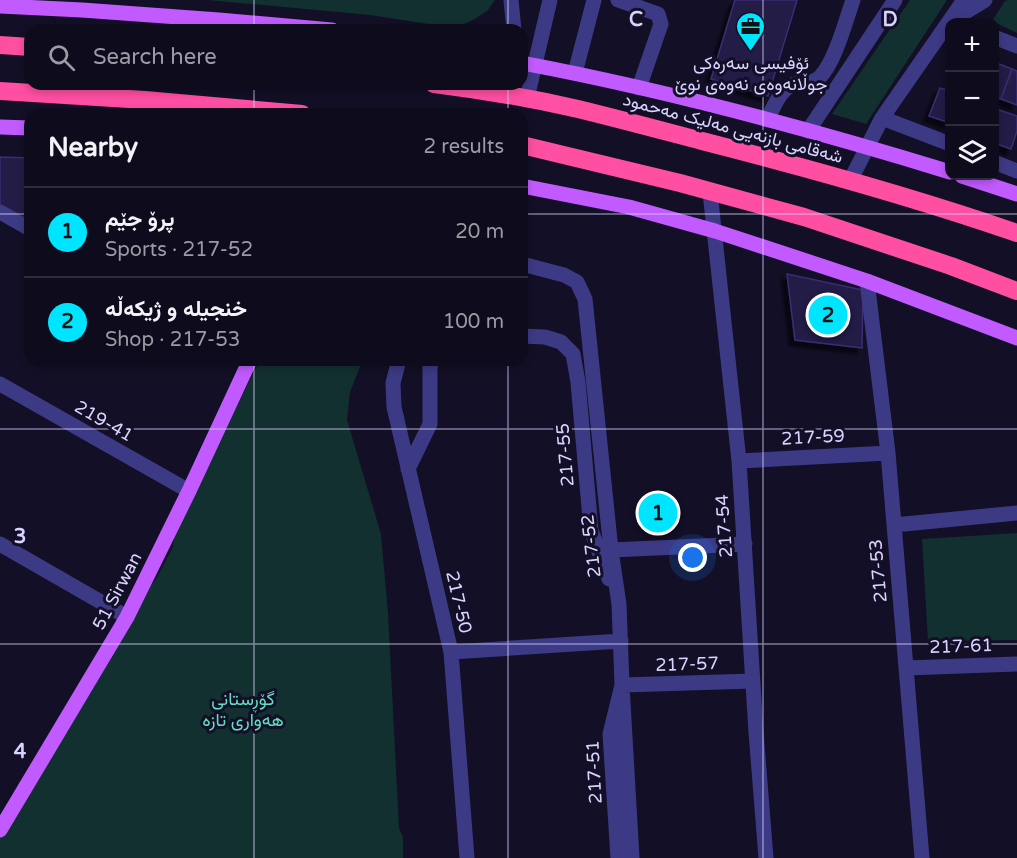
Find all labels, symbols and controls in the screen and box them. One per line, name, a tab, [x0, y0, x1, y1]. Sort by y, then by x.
text: C	[629, 8, 643, 32]
text: D	[882, 8, 898, 32]
office icon: ئۆفیسی سەرەکی جوڵانەوەی نەوەی نوێ	[735, 10, 767, 52]
map controls	[945, 18, 999, 180]
button: +	[945, 18, 999, 72]
search box	[24, 24, 528, 90]
icon: search	[45, 41, 78, 74]
text: Search here	[93, 44, 217, 70]
place label: ئۆفیسی سەرەکی جوڵانەوەی نەوەی نوێ	[675, 52, 827, 95]
button: −	[945, 72, 999, 126]
street label: شەقامی بازنەیی مەلیک مەحمود	[621, 88, 845, 168]
button: layers	[945, 126, 999, 180]
text: Nearby	[48, 132, 138, 163]
text: 2 results	[424, 135, 504, 159]
text: پرۆ جێم	[105, 206, 175, 232]
text: 1	[61, 220, 74, 244]
text: 20 m	[455, 220, 504, 244]
text: Sports · 217-52	[105, 238, 253, 262]
pin: 2	[808, 292, 848, 338]
text: خنجیلە و ژیکەڵە	[105, 296, 247, 322]
text: 2	[61, 310, 74, 334]
text: 100 m	[443, 310, 504, 334]
text: Shop · 217-53	[105, 328, 240, 352]
street label: 219-41	[71, 395, 137, 447]
street label: 217-55	[551, 422, 579, 488]
street label: 217-59	[781, 424, 845, 450]
pin: 1	[638, 490, 678, 536]
street label: 217-54	[711, 494, 737, 558]
street label: 217-52	[576, 513, 606, 579]
text: 3	[14, 525, 26, 549]
street label: 217-53	[864, 538, 892, 604]
your location	[678, 543, 707, 572]
street label: 51 Sirwan	[87, 548, 147, 634]
street label: 217-50	[441, 569, 477, 635]
street label: 217-61	[929, 634, 993, 658]
street label: 217-57	[655, 652, 719, 676]
park label: گۆڕستانی هەواری تازە	[202, 688, 284, 731]
text: 4	[14, 740, 27, 764]
street label: 217-51	[581, 740, 607, 804]

